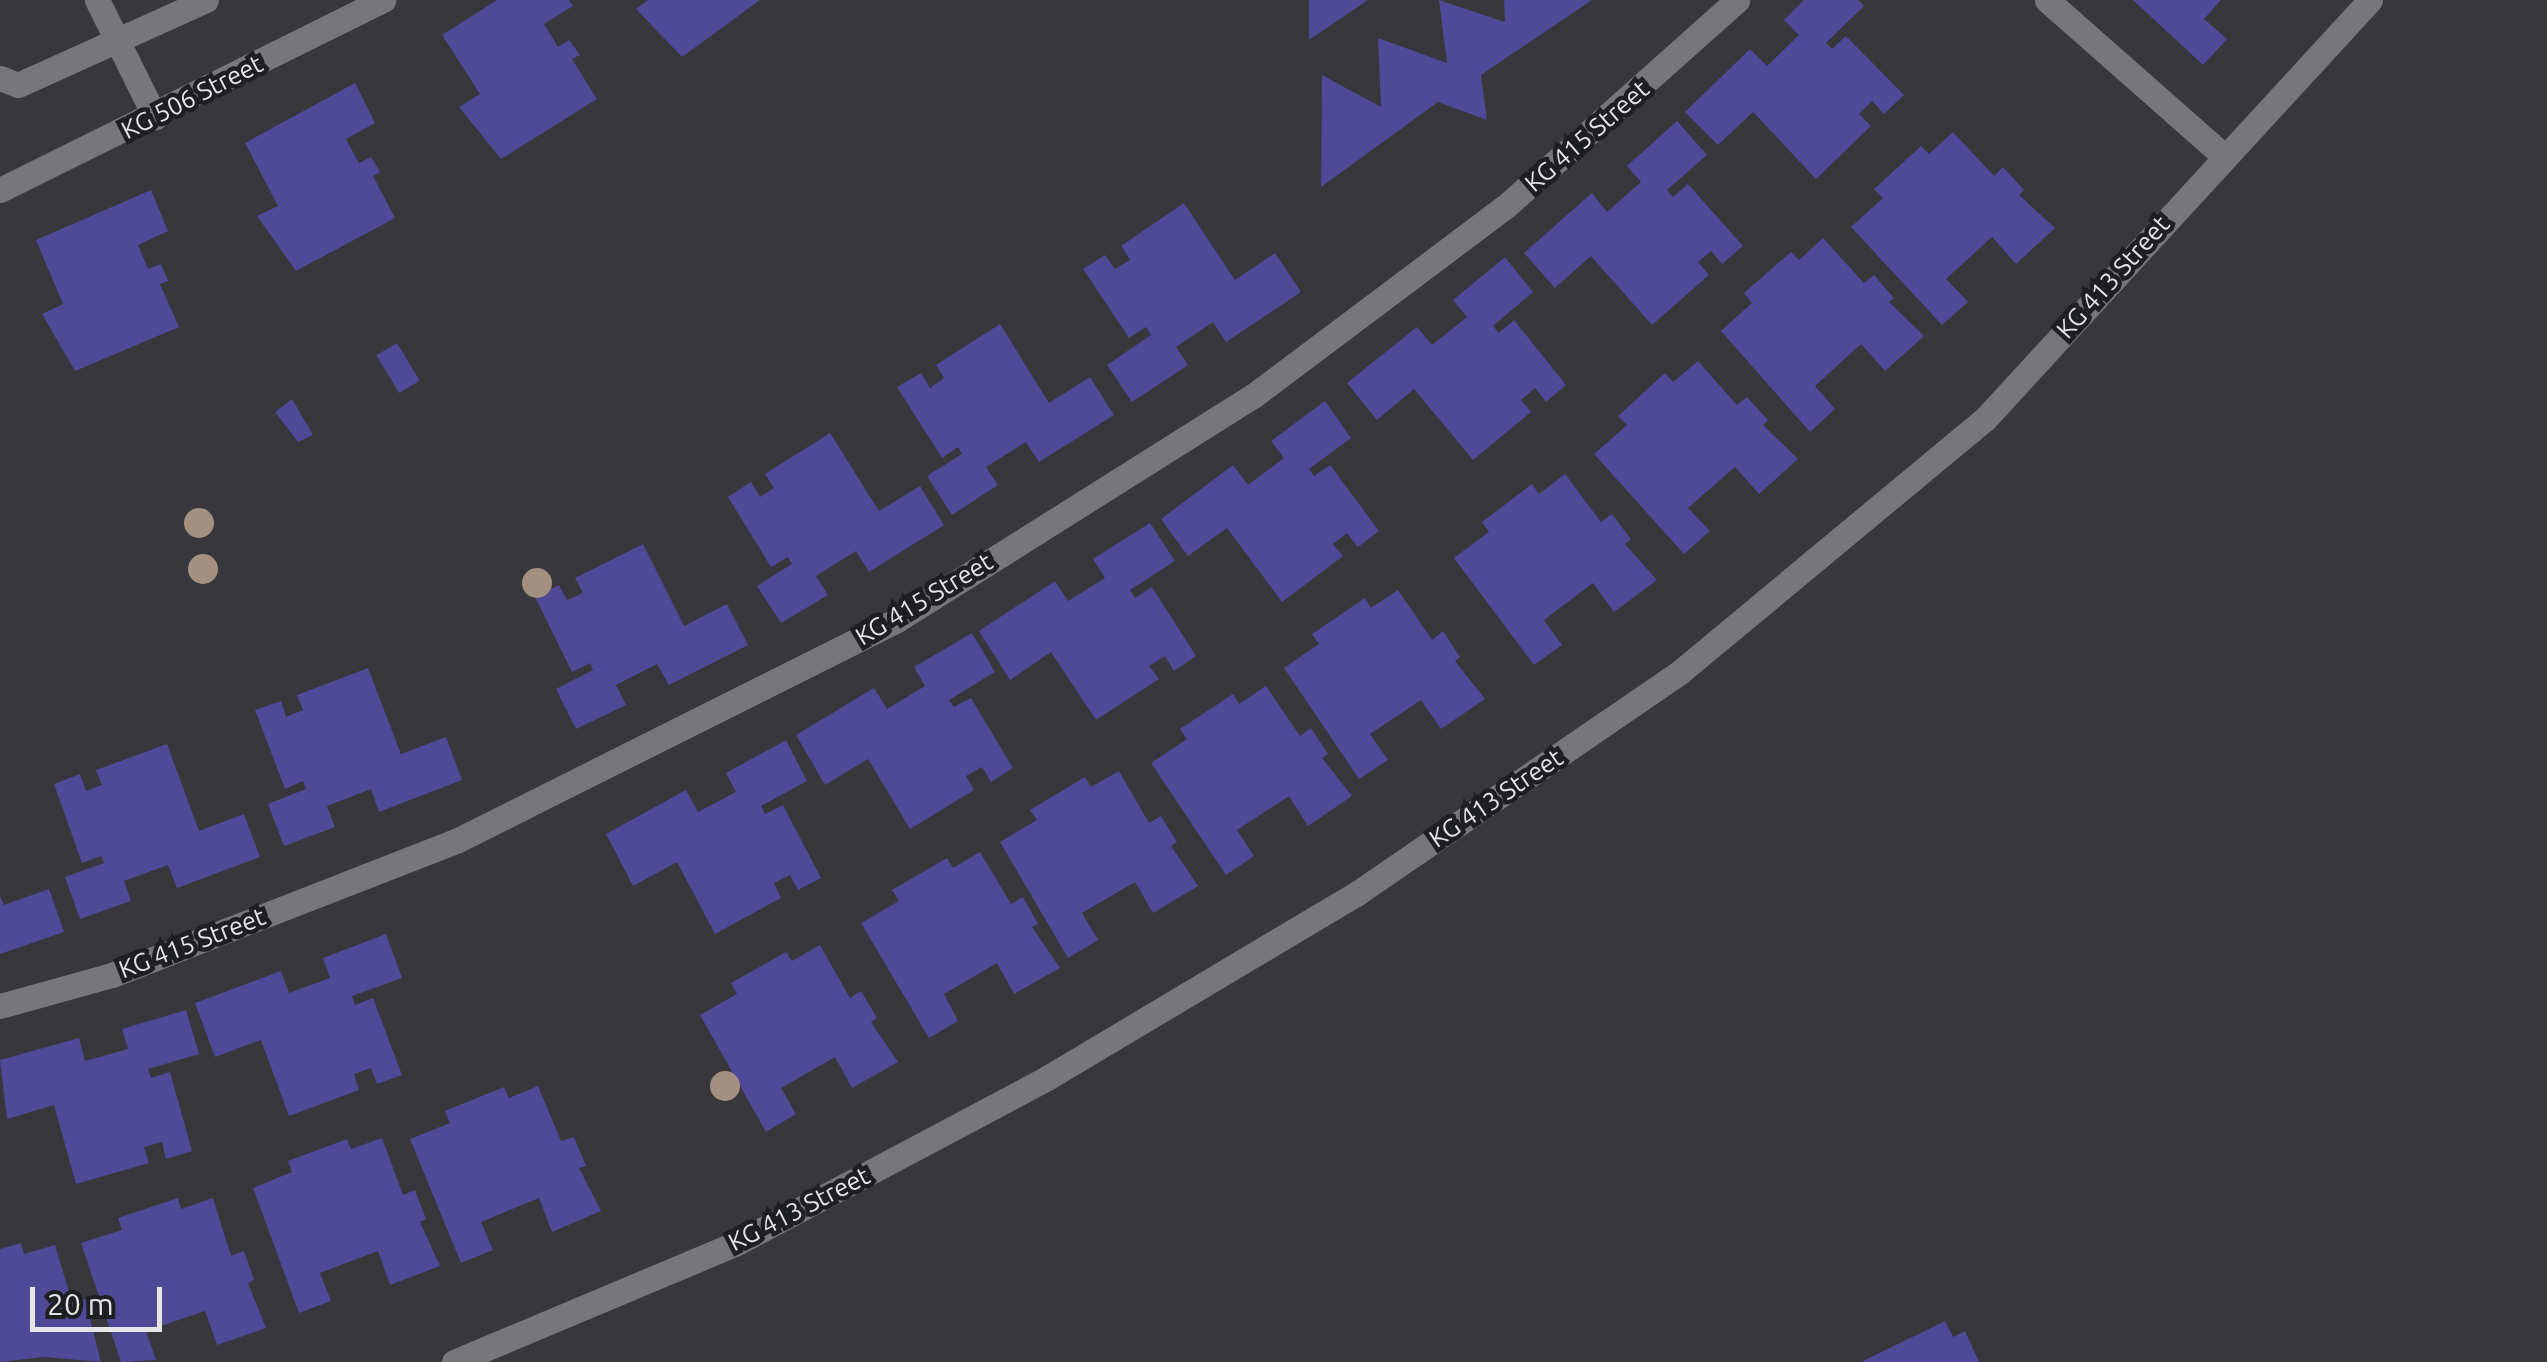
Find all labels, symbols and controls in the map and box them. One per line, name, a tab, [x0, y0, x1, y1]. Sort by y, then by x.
street label: KG 506 Street	[116, 49, 268, 145]
street label: KG 415 Street	[1519, 74, 1655, 198]
street label: KG 413 Street	[2050, 209, 2176, 345]
street label: KG 415 Street	[850, 546, 998, 652]
street label: KG 413 Street	[1424, 742, 1568, 854]
street label: KG 415 Street	[114, 901, 270, 985]
street label: KG 413 Street	[723, 1161, 875, 1257]
scale bar	[35, 1267, 168, 1329]
text: 20 m	[47, 1287, 114, 1321]

